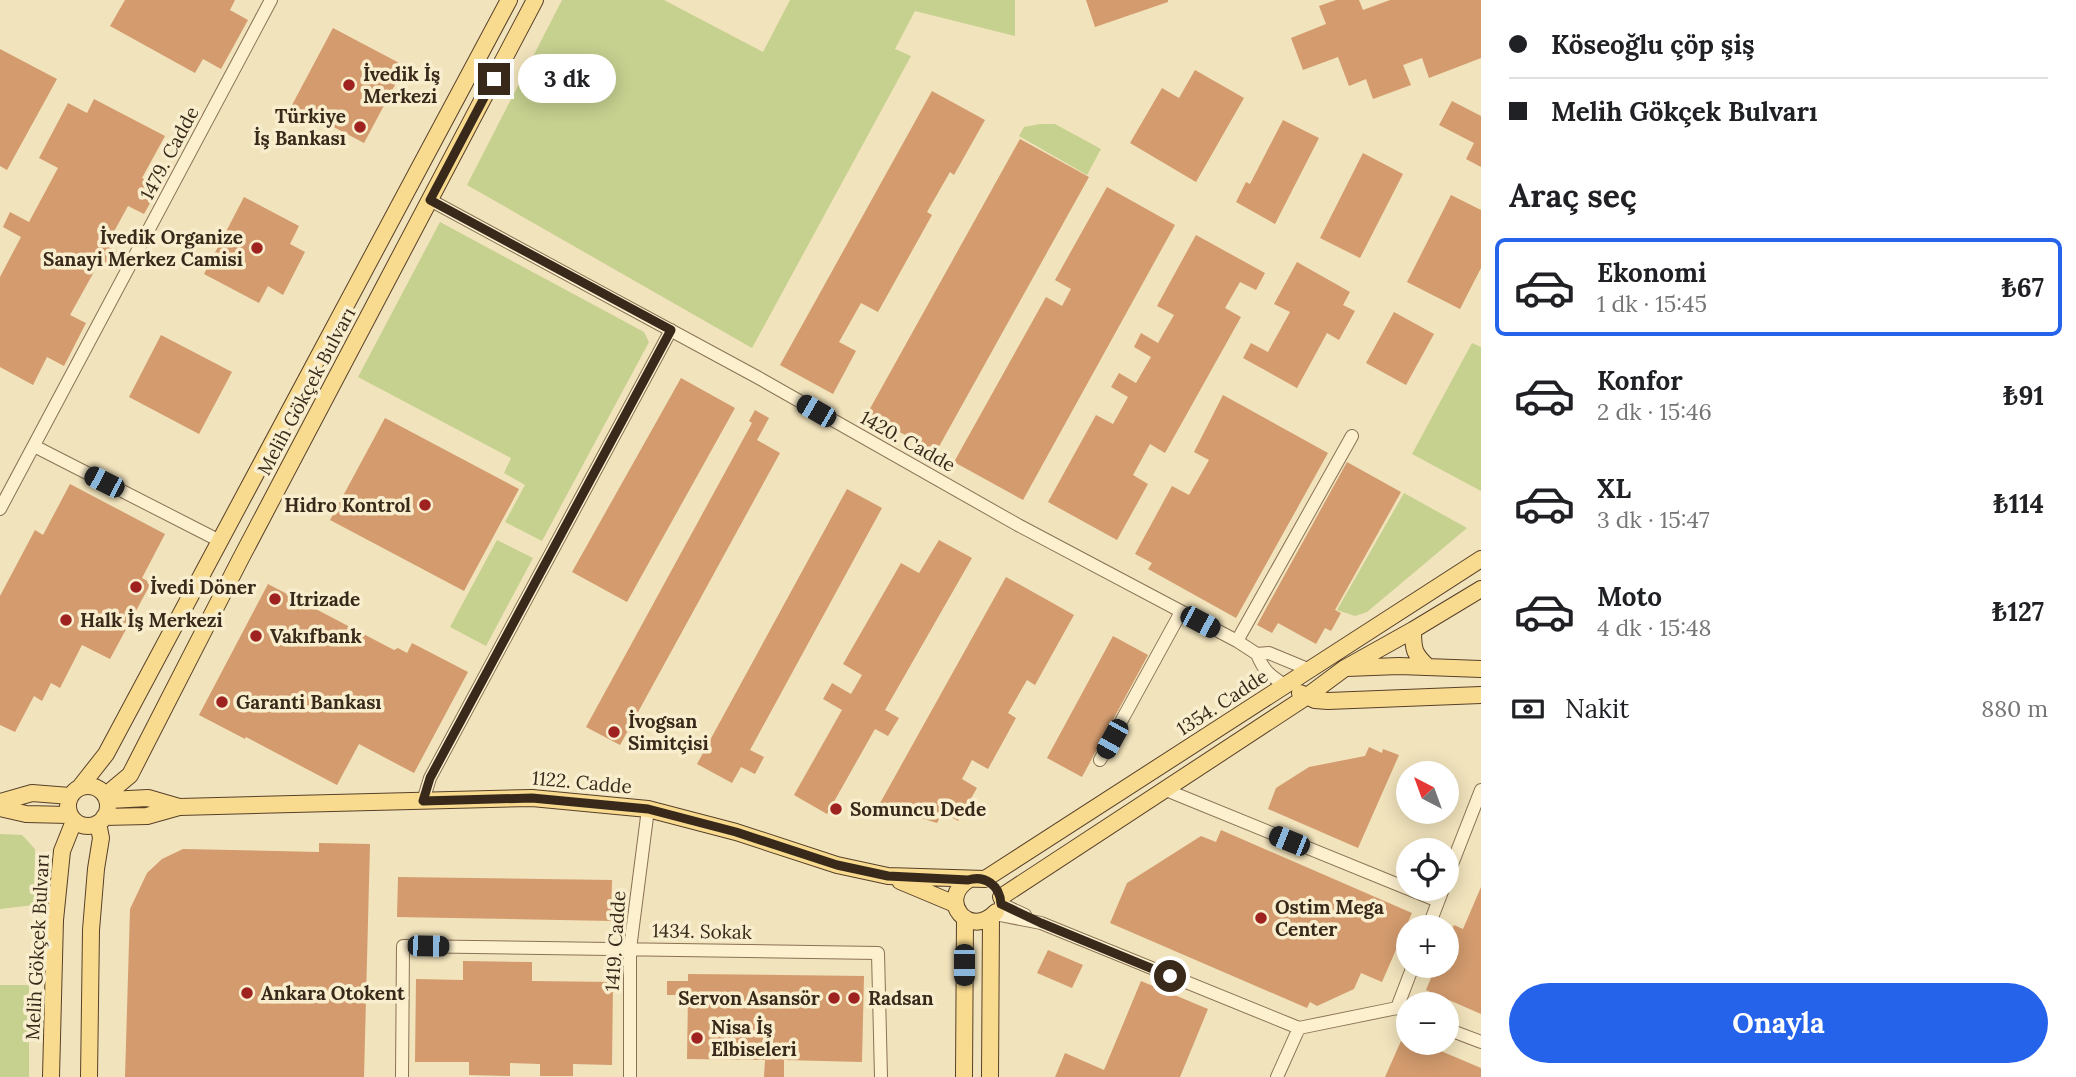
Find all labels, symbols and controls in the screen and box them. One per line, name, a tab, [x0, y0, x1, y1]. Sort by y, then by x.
text: Köseoğlu çöp şiş	[1551, 28, 1755, 61]
callout: 3 dk	[518, 55, 616, 104]
place label: İvedik İş Merkezi	[363, 62, 440, 108]
route end	[478, 63, 510, 95]
text: 3 dk	[544, 64, 590, 93]
marker: İvedik İş Merkezi	[341, 77, 357, 93]
text: Melih Gökçek Bulvarı	[1551, 95, 1817, 128]
street label: 1479. Cadde	[134, 102, 204, 204]
place label: Türkiye İş Bankası	[253, 104, 346, 150]
marker: Türkiye İş Bankası	[352, 119, 368, 135]
text: Araç seç	[1509, 175, 1637, 216]
place label: İvedik Organize Sanayi Merkez Camisi	[43, 225, 243, 271]
marker: İvedik Organize Sanayi Merkez Camisi	[249, 240, 265, 256]
icon: car	[1513, 256, 1576, 319]
text: Ekonomi	[1597, 256, 1706, 289]
text: ₺67	[2001, 271, 2044, 304]
text: 1 dk · 15:45	[1597, 289, 1707, 318]
street label: Melih Gökçek Bulvarı	[252, 303, 360, 479]
icon: car	[1513, 364, 1576, 427]
text: Konfor	[1597, 364, 1683, 397]
text: ₺91	[2003, 379, 2044, 412]
car	[793, 391, 840, 431]
text: 2 dk · 15:46	[1597, 397, 1712, 426]
street label: 1420. Cadde	[856, 405, 960, 477]
car	[81, 463, 128, 501]
icon: car	[1513, 472, 1576, 535]
text: XL	[1597, 472, 1631, 505]
text: ₺114	[1993, 487, 2044, 520]
place label: Hidro Kontrol	[284, 493, 411, 517]
marker: Hidro Kontrol	[417, 497, 433, 513]
text: 3 dk · 15:47	[1597, 505, 1710, 534]
place label: İvedi Döner	[150, 575, 256, 599]
marker: İvedi Döner	[128, 579, 144, 595]
icon: car	[1513, 580, 1576, 643]
text: Moto	[1597, 580, 1662, 613]
place label: Itrizade	[289, 587, 360, 611]
marker: Itrizade	[267, 591, 283, 607]
text: ₺127	[1992, 595, 2044, 628]
car	[1177, 603, 1224, 641]
place label: Halk İş Merkezi	[80, 608, 223, 632]
marker: Halk İş Merkezi	[58, 612, 74, 628]
text: 4 dk · 15:48	[1597, 613, 1712, 642]
place label: Vakıfbank	[270, 624, 362, 648]
marker: Vakıfbank	[248, 628, 264, 644]
street label: 1354. Cadde	[1172, 664, 1272, 740]
place label: Garanti Bankası	[236, 690, 382, 714]
icon: cash	[1509, 690, 1547, 728]
text: Nakit	[1565, 692, 1629, 725]
marker: Garanti Bankası	[214, 694, 230, 710]
text: 880 m	[1981, 694, 2048, 723]
place label: İvogsan Simitçisi	[628, 709, 709, 755]
car	[1093, 716, 1132, 762]
marker: İvogsan Simitçisi	[606, 724, 622, 740]
north arrow	[1396, 761, 1460, 824]
map controls	[1396, 761, 1459, 1055]
street label: 1122. Cadde	[531, 766, 633, 798]
place label: Somuncu Dede	[850, 797, 986, 821]
marker: Somuncu Dede	[828, 801, 844, 817]
car	[1266, 823, 1313, 859]
button: locate	[1396, 838, 1459, 901]
street label: Melih Gökçek Bulvarı	[20, 853, 54, 1041]
street label: 1419. Cadde	[600, 890, 630, 992]
place label: Ostim Mega Center	[1275, 895, 1384, 941]
marker: Ostim Mega Center	[1253, 910, 1269, 926]
button: +	[1396, 915, 1459, 978]
street label: 1434. Sokak	[652, 918, 753, 944]
car	[407, 935, 450, 957]
car	[954, 944, 975, 986]
route start	[1154, 960, 1186, 992]
place label: Ankara Otokent	[261, 981, 406, 1005]
button: Onayla	[1509, 983, 2048, 1063]
marker: Ankara Otokent	[239, 985, 255, 1001]
place label: Servon Asansör	[678, 986, 820, 1010]
place label: Radsan	[868, 986, 934, 1010]
marker: Servon Asansör	[826, 990, 842, 1006]
marker: Radsan	[846, 990, 862, 1006]
button: −	[1396, 992, 1459, 1055]
place label: Nisa İş Elbiseleri	[711, 1015, 797, 1061]
marker: Nisa İş Elbiseleri	[689, 1030, 705, 1046]

